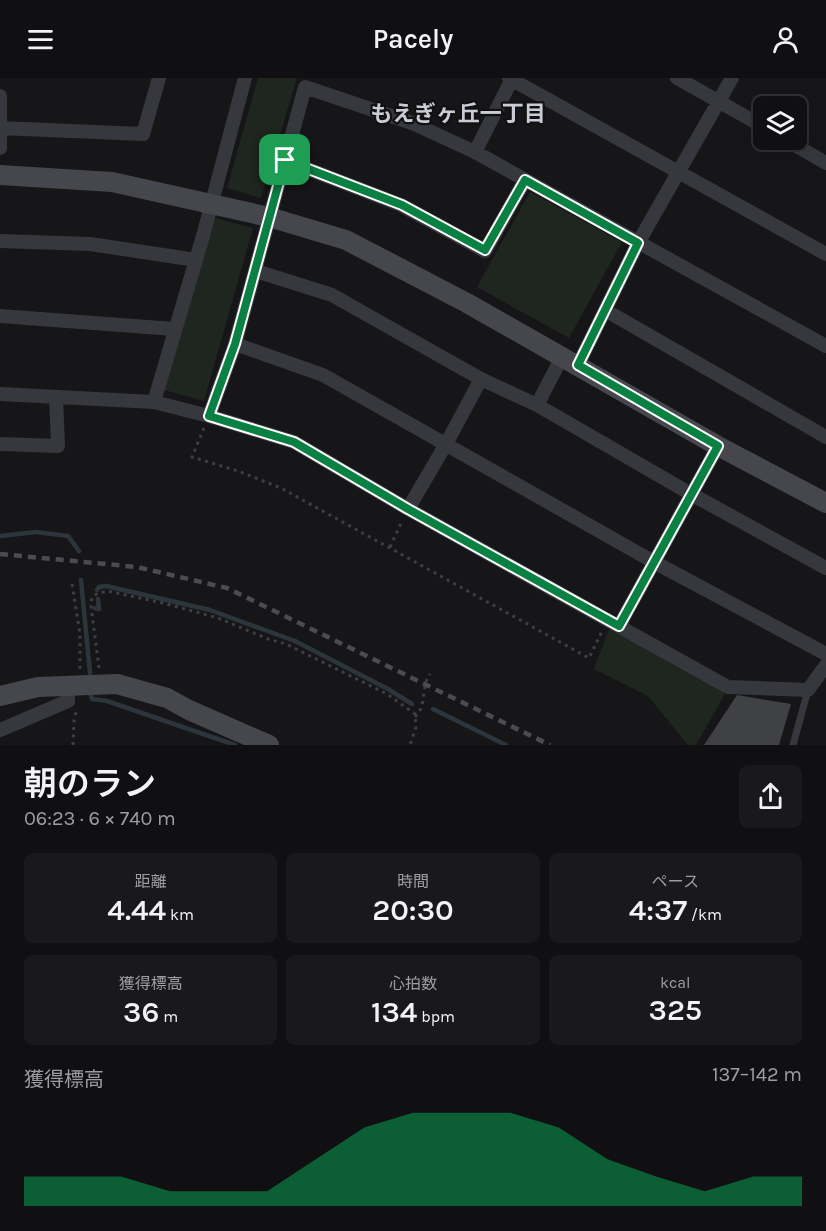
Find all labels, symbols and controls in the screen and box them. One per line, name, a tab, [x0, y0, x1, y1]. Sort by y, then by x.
icon: menu	[24, 23, 57, 56]
text: Pacely	[373, 23, 453, 55]
icon: person	[769, 23, 802, 56]
map controls	[753, 96, 807, 150]
button: layers	[753, 96, 807, 150]
district label: もえぎヶ丘一丁目	[370, 101, 546, 127]
pin	[259, 134, 310, 185]
icon: arrive	[268, 143, 301, 176]
text: 朝のラン	[24, 765, 156, 803]
button: share	[739, 765, 802, 828]
text: 06:23 · 6 × 740 m	[24, 807, 176, 830]
text: 距離	[135, 872, 167, 891]
text: 時間	[397, 872, 429, 891]
text: ペース	[652, 872, 699, 891]
text: 4.44	[107, 892, 166, 928]
text: 20:30	[372, 892, 454, 928]
text: 4:37	[629, 892, 687, 928]
text: km	[166, 905, 194, 924]
text: /km	[687, 905, 722, 924]
text: kcal	[660, 973, 691, 992]
text: 獲得標高	[119, 974, 183, 993]
text: 心拍数	[389, 974, 437, 993]
text: 325	[648, 992, 702, 1028]
text: 36	[123, 994, 159, 1030]
text: 134	[371, 994, 417, 1030]
text: m	[159, 1007, 178, 1026]
text: bpm	[417, 1007, 455, 1026]
text: 137–142 m	[712, 1063, 802, 1086]
text: 獲得標高	[24, 1068, 104, 1091]

